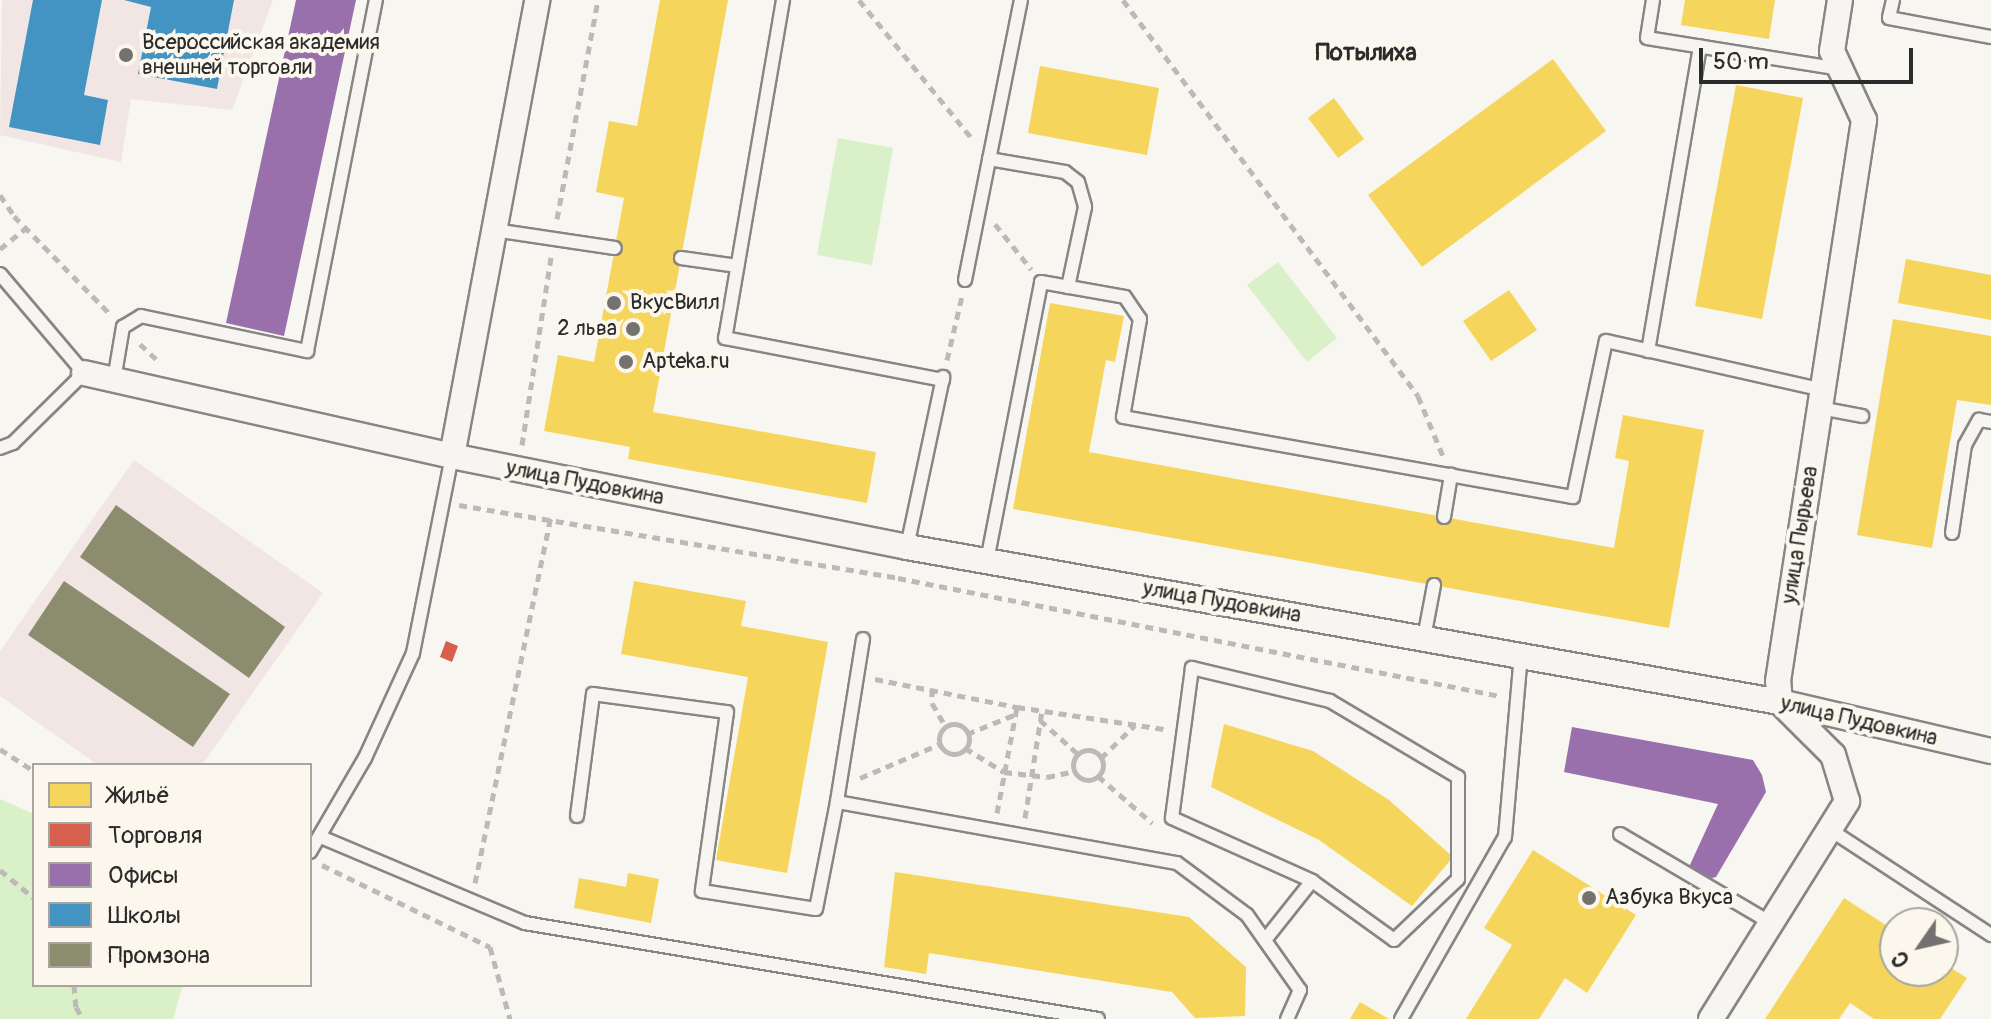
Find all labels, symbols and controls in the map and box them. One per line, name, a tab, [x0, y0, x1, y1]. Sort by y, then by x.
place label: Всероссийская академия внешней торговли	[142, 29, 380, 80]
scale bar	[1703, 32, 1917, 82]
district label: Потылиха	[1315, 39, 1417, 67]
marker: Всероссийская академия внешней торговли	[117, 46, 135, 64]
text: 50 m	[1713, 47, 1769, 76]
place label: ВкусВилл	[630, 290, 720, 316]
marker: ВкусВилл	[605, 294, 623, 312]
place label: 2 льва	[557, 316, 617, 342]
marker: 2 льва	[624, 320, 642, 338]
place label: Apteka.ru	[642, 349, 730, 375]
marker: Apteka.ru	[617, 353, 635, 371]
street label: улица Пудовкина	[504, 455, 666, 511]
street label: улица Пырьева	[1776, 464, 1824, 606]
street label: улица Пудовкина	[1141, 575, 1303, 629]
street label: улица Пудовкина	[1778, 690, 1940, 752]
legend	[32, 763, 312, 987]
text: Жильё	[108, 781, 170, 810]
text: Торговля	[108, 821, 202, 850]
text: Офисы	[108, 861, 179, 890]
place label: Азбука Вкуса	[1605, 885, 1733, 911]
marker: Азбука Вкуса	[1580, 889, 1598, 907]
text: Школы	[108, 901, 181, 930]
north arrow	[1879, 907, 1959, 987]
text: Промзона	[108, 941, 210, 970]
text: С	[1885, 946, 1916, 973]

